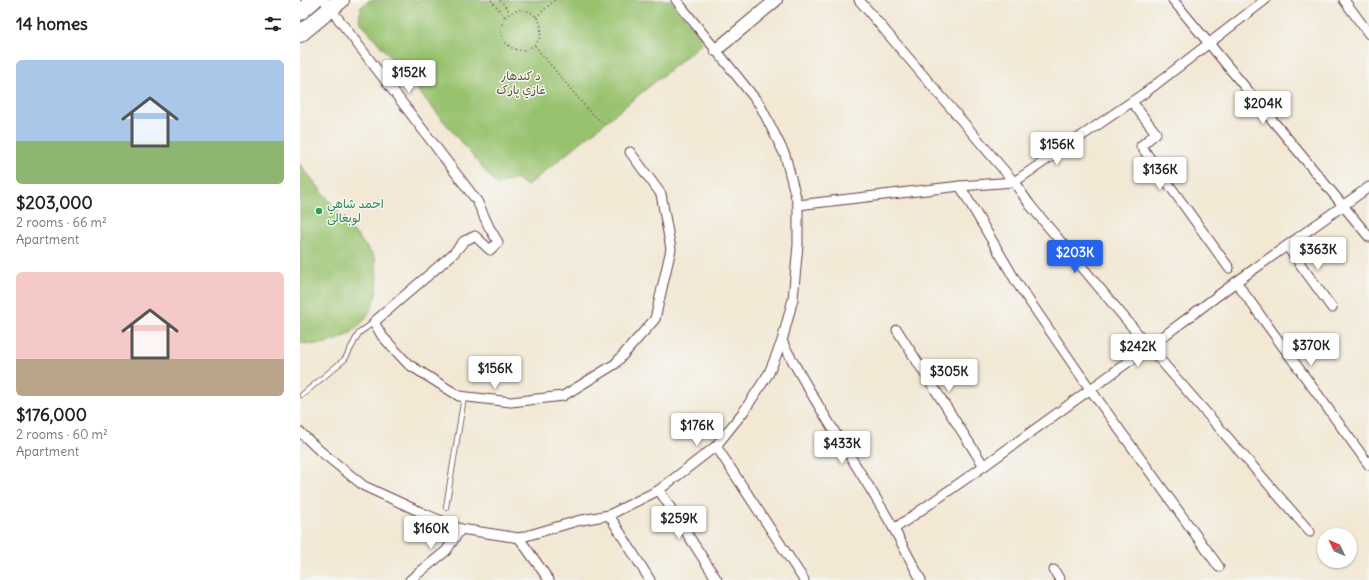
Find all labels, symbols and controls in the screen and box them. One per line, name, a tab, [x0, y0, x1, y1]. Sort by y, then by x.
text: 14 homes	[16, 13, 88, 35]
icon: filters	[262, 13, 284, 35]
pin: $152K	[381, 60, 437, 94]
text: $152K	[392, 64, 426, 81]
park label: د کندهار غازي پارک	[496, 68, 546, 99]
icon: home	[114, 86, 186, 158]
pin: $204K	[1235, 91, 1291, 125]
text: $204K	[1244, 95, 1282, 112]
pin: $156K	[1029, 132, 1085, 166]
text: $156K	[1039, 136, 1075, 153]
pin: $136K	[1132, 157, 1188, 191]
text: $136K	[1142, 161, 1178, 178]
text: $203,000	[16, 192, 93, 214]
place label: احمد شاهي لوبغالی	[327, 196, 384, 226]
marker: احمد شاهي لوبغالی	[314, 206, 324, 216]
text: 2 rooms · 66 m²	[16, 214, 107, 231]
text: Apartment	[16, 231, 79, 248]
pin: $363K	[1290, 237, 1346, 271]
pin: $203K	[1047, 240, 1103, 274]
text: $363K	[1299, 241, 1337, 258]
text: $203K	[1056, 244, 1094, 261]
icon: home	[114, 298, 186, 370]
pin: $370K	[1283, 333, 1339, 367]
pin: $242K	[1110, 334, 1166, 368]
text: $370K	[1292, 337, 1330, 354]
text: $242K	[1120, 338, 1156, 355]
pin: $156K	[467, 356, 523, 390]
pin: $305K	[921, 359, 977, 393]
text: $156K	[477, 360, 513, 377]
text: $305K	[930, 363, 968, 380]
text: $176,000	[16, 404, 87, 426]
pin: $176K	[669, 413, 725, 447]
text: $176K	[680, 417, 714, 434]
text: 2 rooms · 60 m²	[16, 426, 108, 443]
pin: $433K	[814, 431, 870, 465]
text: $433K	[823, 435, 861, 452]
text: Apartment	[16, 443, 79, 460]
pin: $259K	[651, 506, 707, 540]
text: $259K	[660, 510, 698, 527]
pin: $160K	[403, 516, 459, 550]
text: $160K	[413, 520, 449, 537]
north arrow	[1317, 528, 1357, 568]
map controls	[1317, 528, 1357, 568]

